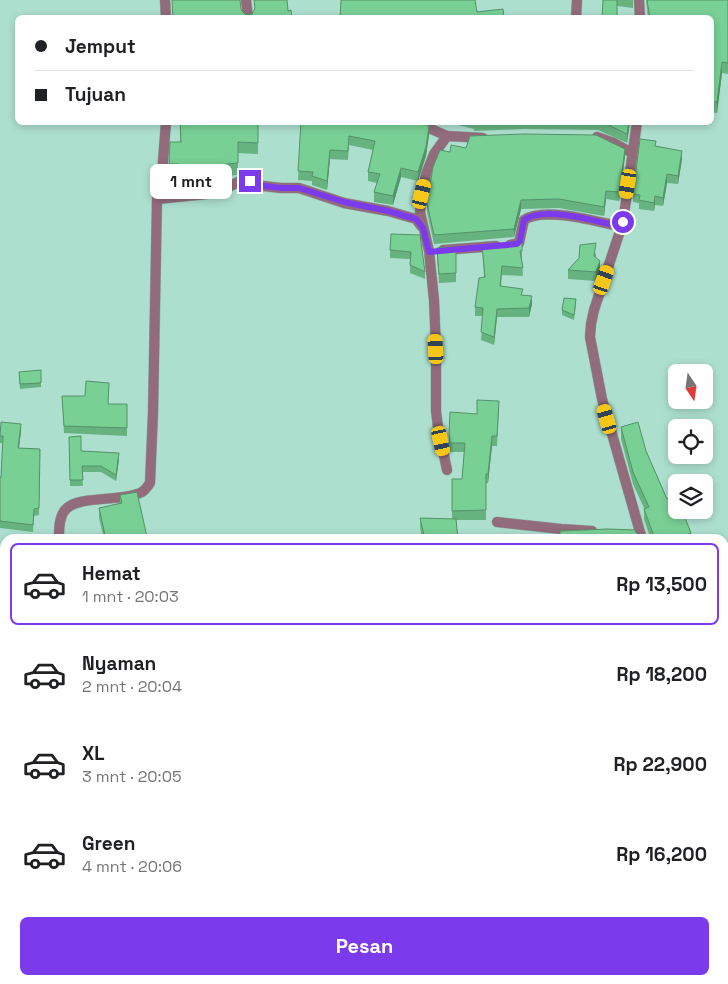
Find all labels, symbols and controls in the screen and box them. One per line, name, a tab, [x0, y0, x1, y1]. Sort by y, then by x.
text: Jemput	[65, 34, 136, 59]
text: Tujuan	[65, 82, 126, 107]
callout: 1 mnt	[150, 164, 232, 198]
car	[618, 168, 637, 200]
route end	[239, 170, 261, 192]
text: 1 mnt	[170, 171, 212, 192]
car	[411, 178, 432, 210]
route start	[612, 211, 634, 233]
car	[592, 263, 615, 297]
car	[427, 334, 444, 364]
north arrow	[668, 364, 712, 409]
map controls	[668, 364, 713, 519]
car	[595, 403, 618, 435]
button: locate	[668, 419, 713, 464]
car	[430, 425, 451, 457]
button: layers	[668, 474, 713, 519]
text: Hemat	[82, 561, 141, 586]
icon: car	[22, 562, 67, 607]
text: Rp 13,500	[616, 572, 707, 597]
text: 1 mnt · 20:03	[82, 586, 179, 607]
text: Nyaman	[82, 651, 156, 676]
icon: car	[22, 652, 67, 697]
text: Rp 18,200	[617, 662, 707, 687]
text: 2 mnt · 20:04	[82, 676, 182, 697]
text: XL	[82, 741, 105, 766]
icon: car	[22, 742, 67, 787]
text: Rp 22,900	[614, 752, 707, 777]
text: 3 mnt · 20:05	[82, 766, 182, 787]
text: Green	[82, 831, 135, 856]
icon: car	[22, 832, 67, 877]
text: Rp 16,200	[616, 842, 707, 867]
text: 4 mnt · 20:06	[82, 856, 182, 877]
button: Pesan	[20, 917, 709, 975]

